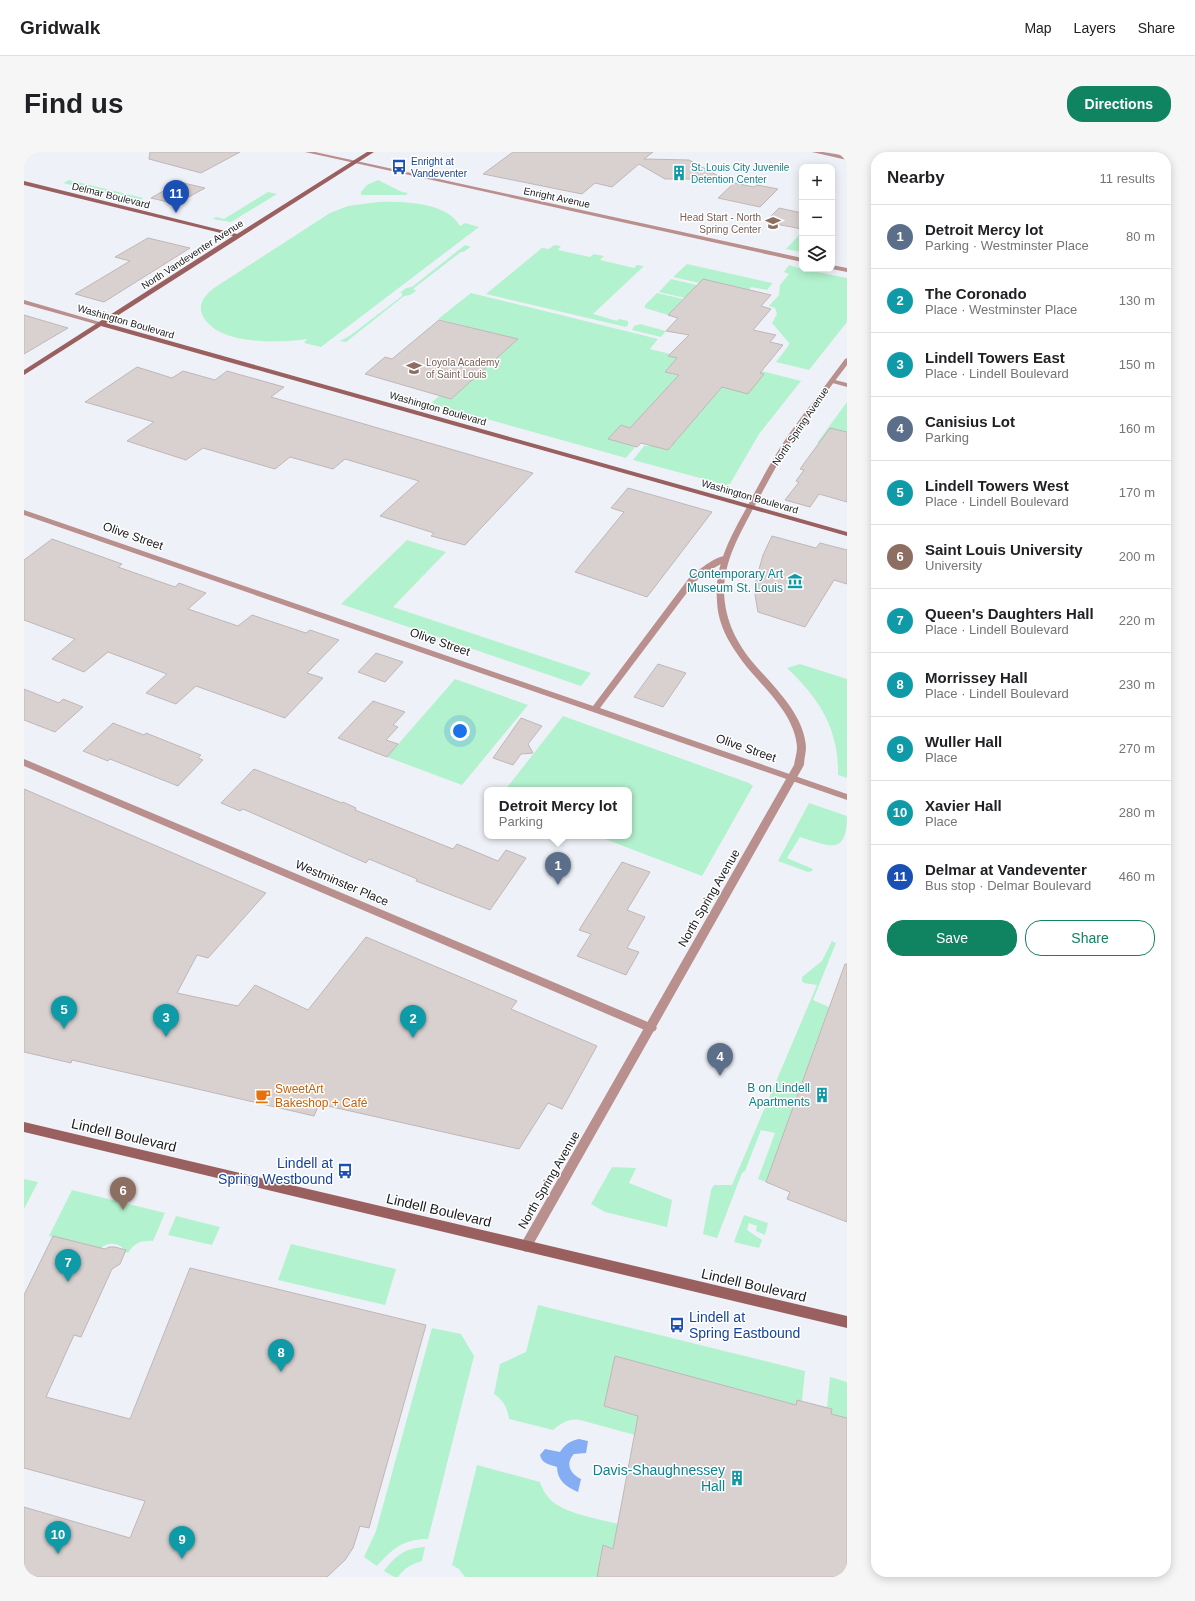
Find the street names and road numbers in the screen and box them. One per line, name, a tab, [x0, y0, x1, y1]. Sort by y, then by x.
street label: Delmar Boulevard	[71, 180, 151, 211]
street label: Enright Avenue	[523, 185, 592, 210]
street label: North Vandeventer Avenue	[139, 217, 246, 291]
street label: Washington Boulevard	[76, 302, 176, 341]
street label: North Spring Avenue	[770, 385, 831, 468]
street label: Washington Boulevard	[388, 389, 488, 428]
street label: Washington Boulevard	[700, 477, 800, 516]
street label: Olive Street	[101, 519, 166, 553]
street label: Olive Street	[408, 625, 473, 659]
street label: Olive Street	[714, 731, 779, 765]
street label: North Spring Avenue	[675, 846, 743, 949]
street label: Westminster Place	[293, 857, 391, 909]
street label: Lindell Boulevard	[70, 1115, 178, 1155]
street label: North Spring Avenue	[515, 1128, 583, 1231]
street label: Lindell Boulevard	[385, 1190, 493, 1230]
street label: Lindell Boulevard	[700, 1265, 808, 1305]

